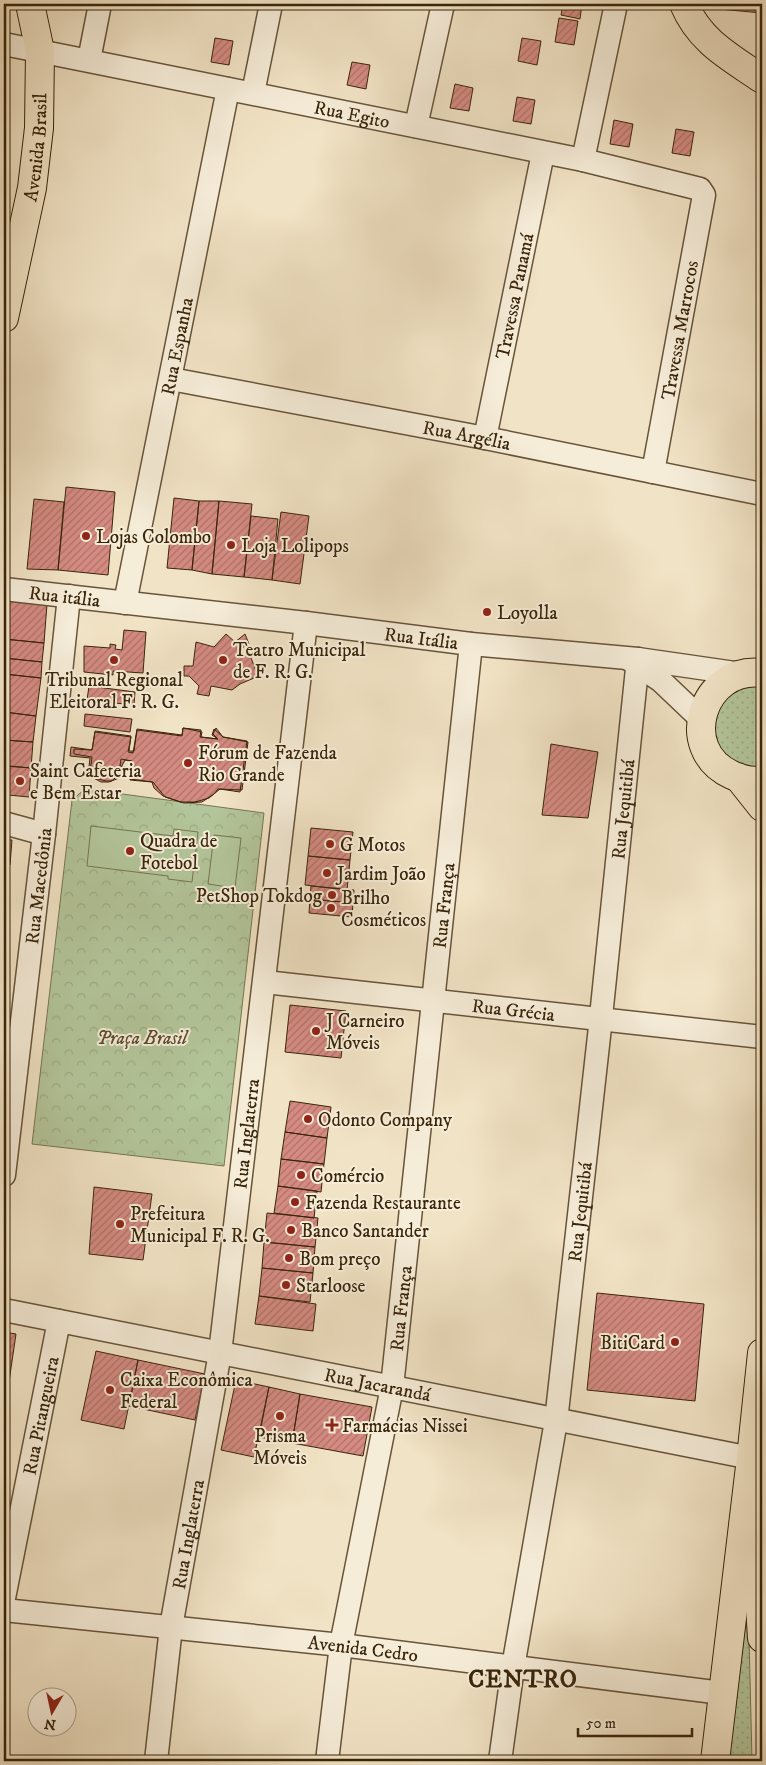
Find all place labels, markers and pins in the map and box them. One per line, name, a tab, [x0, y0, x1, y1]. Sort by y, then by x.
place label: Lojas Colombo	[96, 526, 211, 549]
marker: Lojas Colombo	[80, 530, 92, 542]
place label: Loja Lolipops	[241, 535, 349, 558]
marker: Loja Lolipops	[225, 539, 237, 551]
place label: Loyolla	[497, 602, 558, 625]
marker: Loyolla	[481, 606, 493, 618]
place label: Teatro Municipal de F. R. G.	[233, 639, 366, 684]
marker: Tribunal Regional Eleitoral F. R. G.	[108, 654, 120, 666]
marker: Teatro Municipal de F. R. G.	[217, 654, 229, 666]
place label: Tribunal Regional Eleitoral F. R. G.	[45, 669, 183, 714]
place label: Fórum de Fazenda Rio Grande	[198, 742, 337, 787]
marker: Fórum de Fazenda Rio Grande	[182, 757, 194, 769]
place label: Saint Cafeteria e Bem Estar	[30, 760, 141, 805]
marker: Saint Cafeteria e Bem Estar	[14, 775, 26, 787]
place label: Quadra de Fotebol	[140, 830, 218, 875]
place label: G Motos	[340, 834, 405, 857]
marker: G Motos	[324, 838, 336, 850]
marker: Quadra de Fotebol	[124, 845, 136, 857]
place label: Jardim João	[335, 863, 426, 886]
marker: Jardim João	[321, 867, 333, 879]
place label: PetShop Tokdog	[196, 885, 323, 908]
place label: Brilho Cosméticos	[341, 887, 426, 932]
marker: PetShop Tokdog	[326, 889, 338, 901]
marker: Brilho Cosméticos	[325, 902, 337, 914]
place label: J Carneiro Móveis	[324, 1010, 404, 1055]
marker: J Carneiro Móveis	[310, 1025, 322, 1037]
place label: Odonto Company	[318, 1109, 453, 1132]
marker: Odonto Company	[302, 1113, 314, 1125]
place label: Comércio	[311, 1165, 384, 1188]
marker: Comércio	[295, 1169, 307, 1181]
place label: Fazenda Restaurante	[305, 1192, 461, 1215]
marker: Fazenda Restaurante	[289, 1196, 301, 1208]
place label: Prefeitura Municipal F. R. G.	[130, 1203, 270, 1248]
marker: Prefeitura Municipal F. R. G.	[114, 1218, 126, 1230]
place label: Banco Santander	[301, 1220, 429, 1243]
marker: Banco Santander	[285, 1224, 297, 1236]
place label: Bom preço	[299, 1248, 380, 1271]
marker: Bom preço	[283, 1252, 295, 1264]
place label: Starloose	[296, 1275, 366, 1298]
marker: Starloose	[280, 1279, 292, 1291]
place label: BitiCard	[600, 1332, 666, 1355]
marker: BitiCard	[669, 1336, 681, 1348]
place label: Caixa Econômica Federal	[120, 1369, 253, 1414]
marker: Caixa Econômica Federal	[104, 1384, 116, 1396]
marker: Prisma Móveis	[274, 1410, 286, 1422]
place label: Farmácias Nissei	[342, 1415, 468, 1438]
marker: Farmácias Nissei	[326, 1419, 338, 1431]
place label: Prisma Móveis	[253, 1425, 307, 1470]

